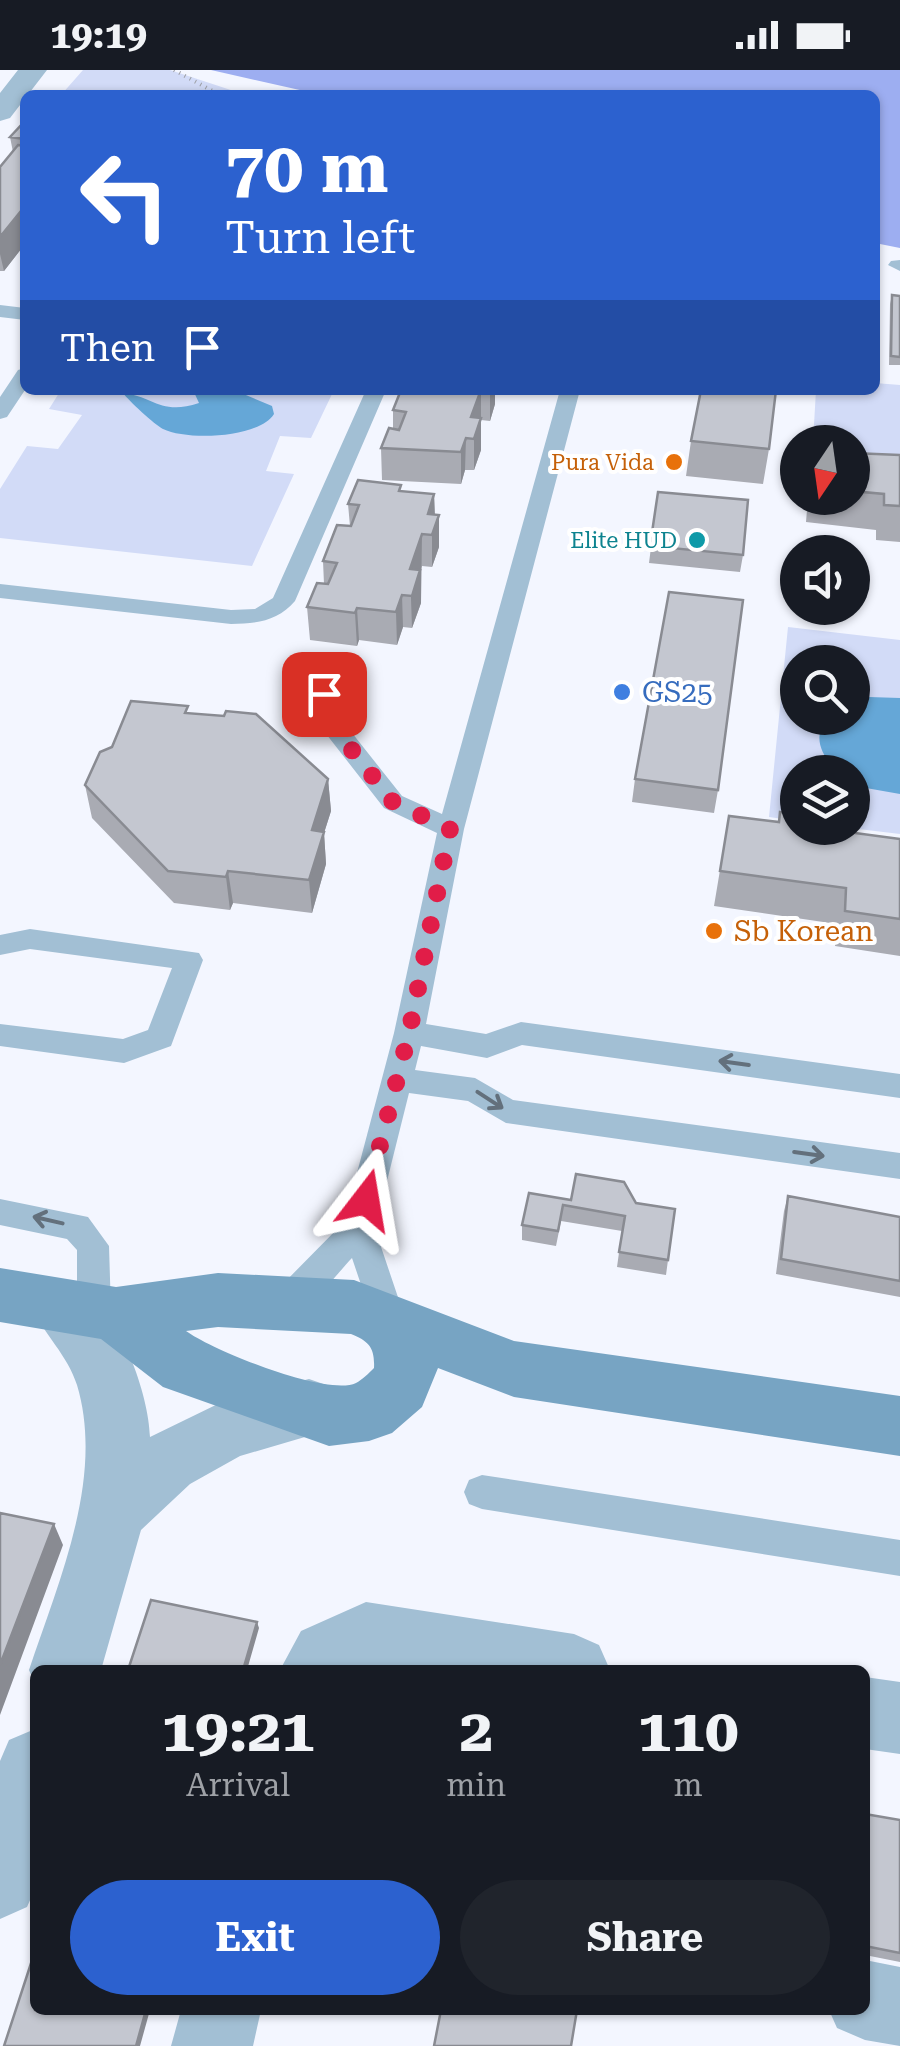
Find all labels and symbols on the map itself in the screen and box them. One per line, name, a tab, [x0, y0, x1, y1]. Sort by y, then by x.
north arrow	[780, 425, 870, 515]
place label: Pura Vida	[551, 450, 654, 475]
marker: Pura Vida	[663, 451, 685, 473]
place label: Elite HUD	[570, 528, 677, 553]
marker: Elite HUD	[686, 529, 708, 551]
pin	[282, 652, 367, 737]
place label: GS25	[642, 676, 713, 709]
marker: GS25	[611, 681, 633, 703]
place label: Sb Korean	[734, 915, 873, 948]
marker: Sb Korean	[703, 920, 725, 942]
one-way arrow	[718, 1053, 751, 1071]
one-way arrow	[476, 1090, 504, 1111]
one-way arrow	[793, 1145, 825, 1163]
position arrow	[314, 1148, 418, 1252]
one-way arrow	[33, 1210, 65, 1228]

